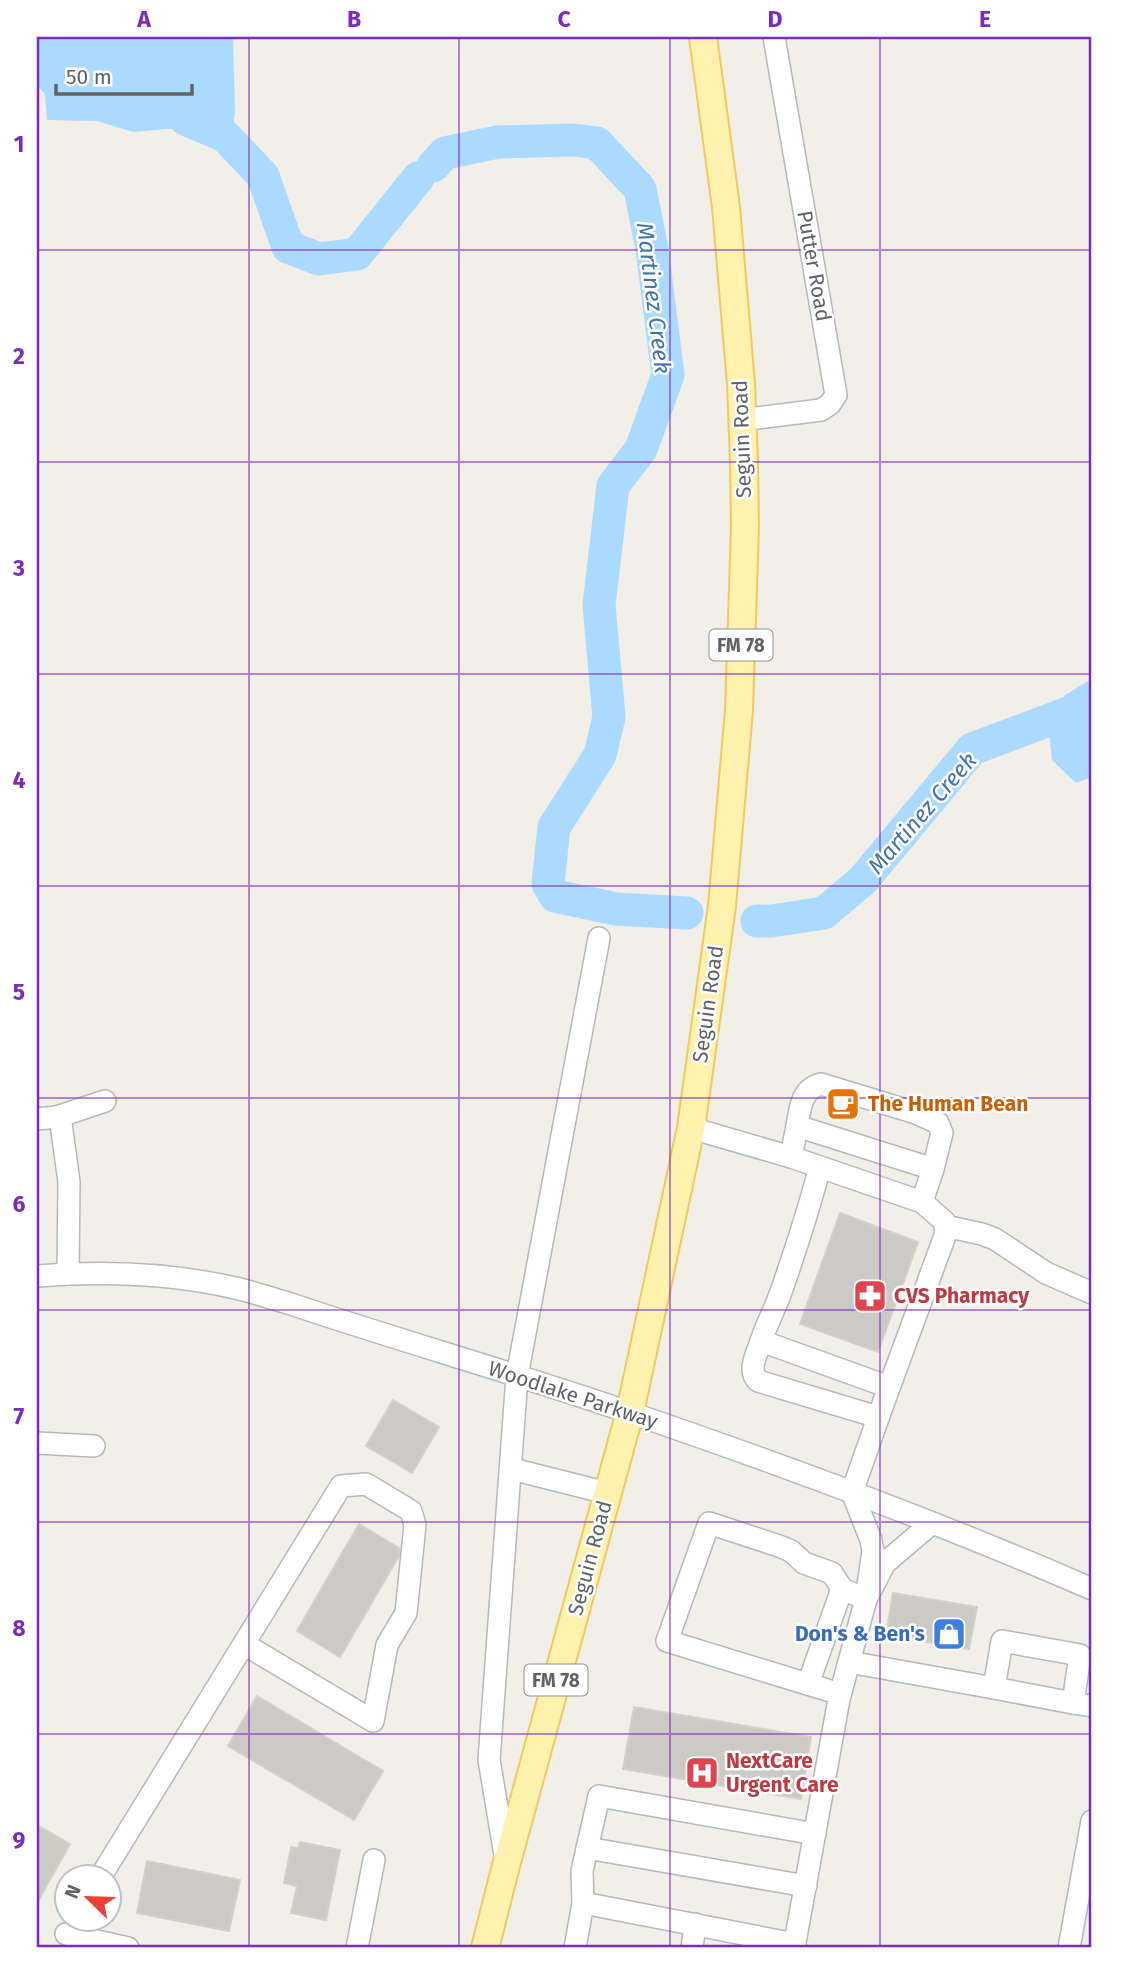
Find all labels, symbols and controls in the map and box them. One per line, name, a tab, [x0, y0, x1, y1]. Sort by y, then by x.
text: A	[136, 5, 151, 33]
text: B	[347, 5, 361, 33]
text: C	[557, 5, 571, 33]
text: D	[768, 5, 783, 33]
text: E	[979, 5, 991, 33]
scale bar	[56, 52, 192, 96]
text: 50 m	[66, 64, 112, 90]
text: 1	[14, 130, 24, 158]
street label: Putter Road	[791, 208, 837, 324]
water label: Martinez Creek	[631, 221, 677, 375]
text: 2	[13, 342, 25, 370]
street label: Seguin Road	[727, 380, 757, 498]
text: 3	[12, 554, 25, 582]
road number: FM 78	[710, 630, 772, 660]
water label: Martinez Creek	[862, 747, 982, 879]
text: 4	[13, 766, 26, 794]
street label: Seguin Road	[687, 944, 729, 1064]
text: 5	[13, 978, 25, 1006]
cafe icon: The Human Bean	[824, 1085, 862, 1123]
place label: The Human Bean	[868, 1091, 1028, 1117]
text: 6	[13, 1190, 26, 1218]
pharmacy icon: CVS Pharmacy	[851, 1277, 889, 1315]
place label: CVS Pharmacy	[894, 1283, 1029, 1309]
street label: Woodlake Parkway	[485, 1355, 662, 1435]
text: 7	[14, 1402, 25, 1430]
street label: Seguin Road	[562, 1498, 618, 1618]
text: 8	[12, 1614, 26, 1642]
shop icon: Don's & Ben's	[930, 1615, 968, 1653]
place label: Don's & Ben's	[795, 1621, 925, 1647]
road number: FM 78	[524, 1664, 588, 1696]
place label: NextCare Urgent Care	[726, 1748, 839, 1798]
hospital icon: NextCare Urgent Care	[683, 1754, 721, 1792]
text: 9	[13, 1826, 26, 1854]
north arrow	[52, 1862, 122, 1932]
text: N	[60, 1881, 86, 1902]

